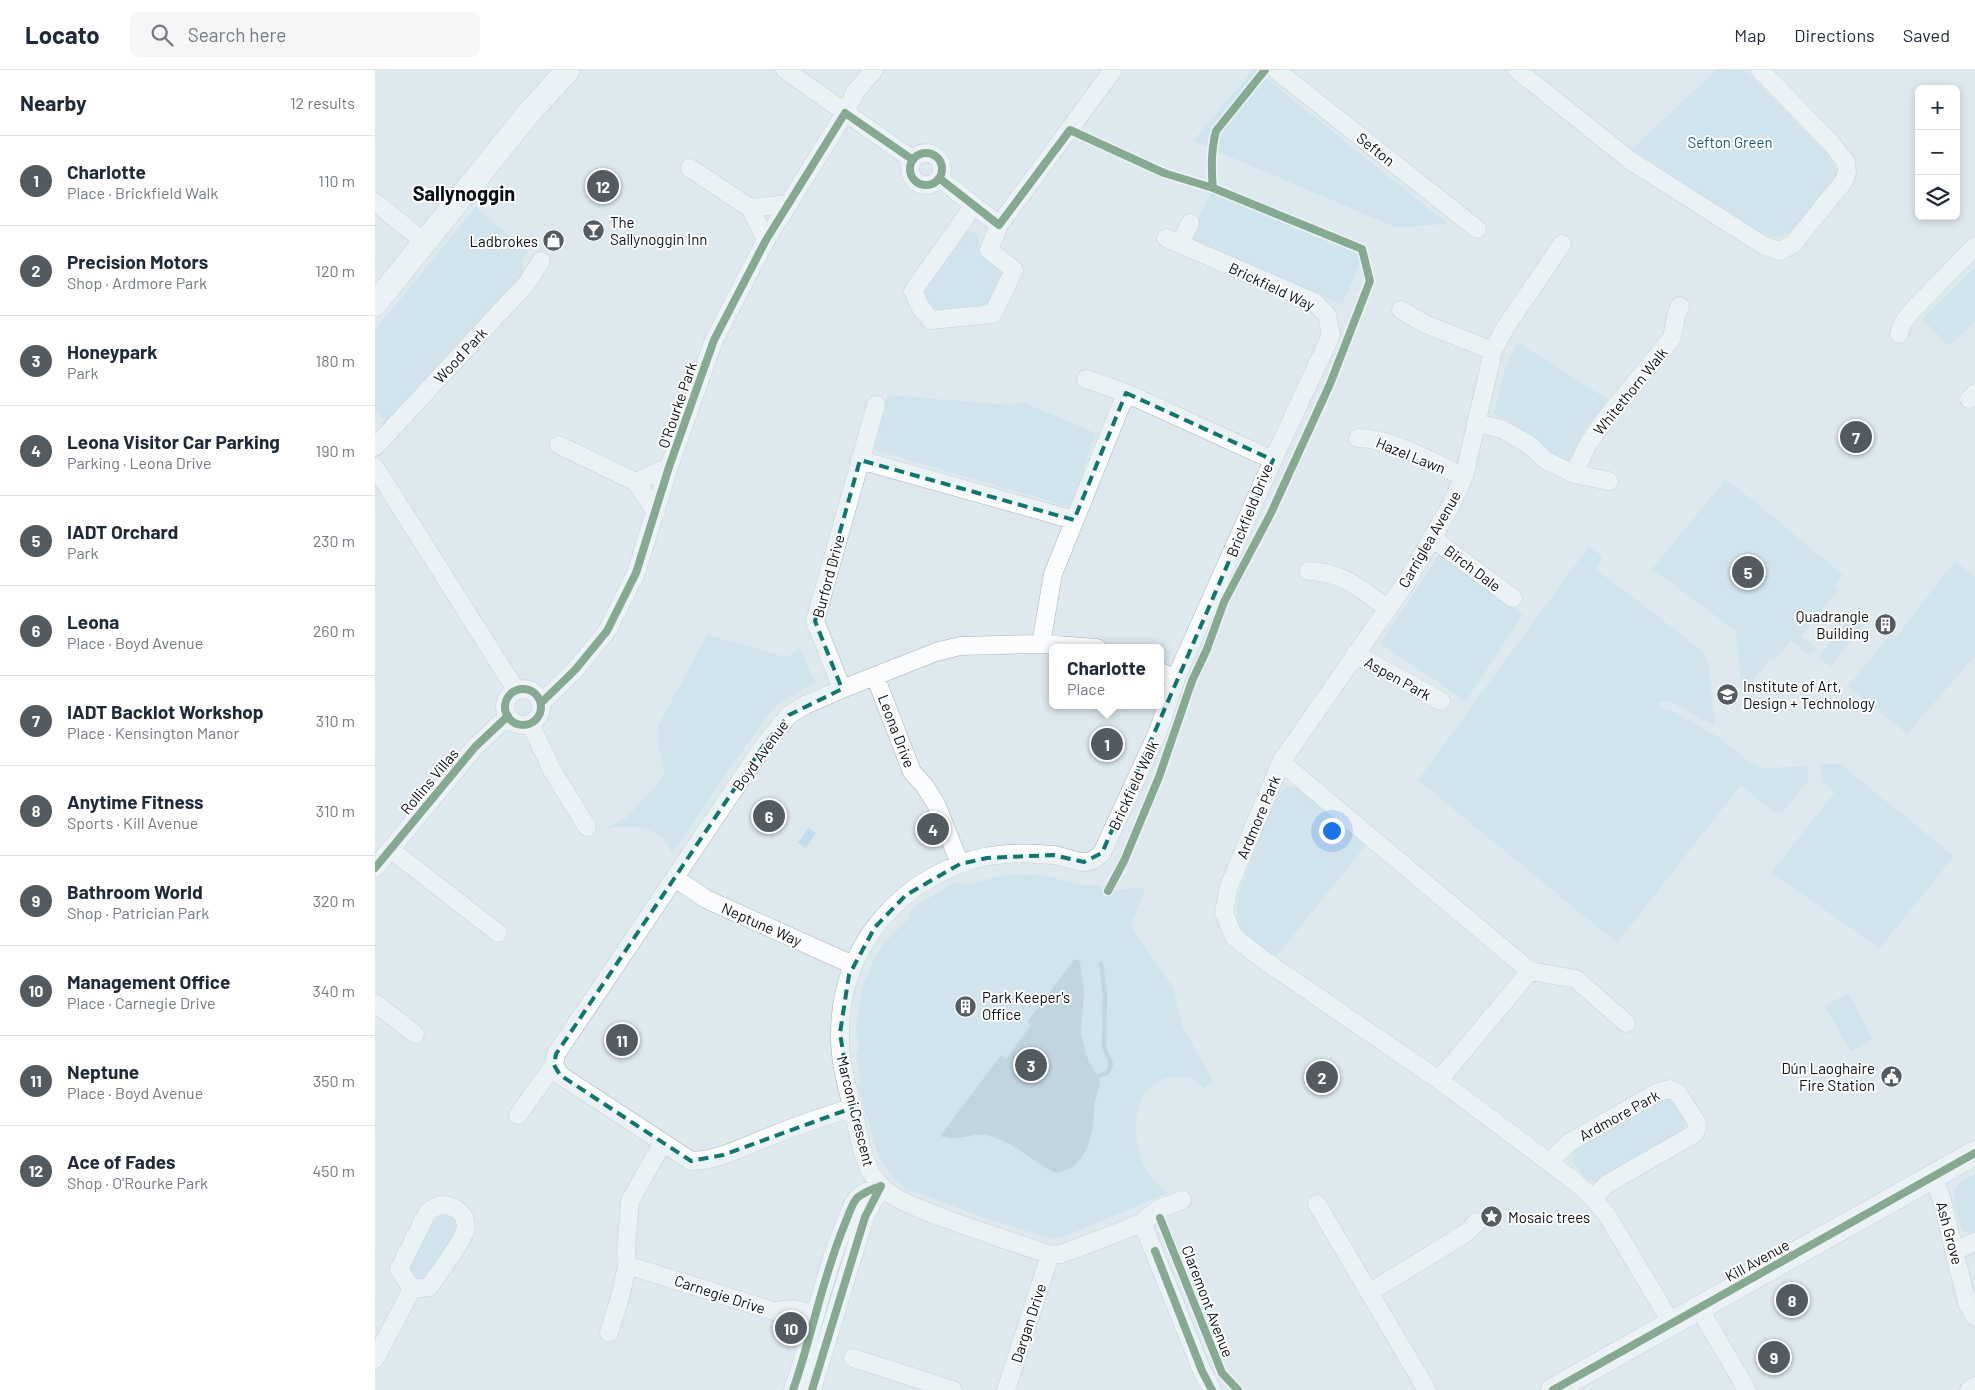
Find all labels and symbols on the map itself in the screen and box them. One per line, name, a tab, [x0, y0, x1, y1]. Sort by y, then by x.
street label: Sefton	[1353, 129, 1399, 169]
park label: Sefton Green	[1687, 133, 1773, 151]
pin: 12	[587, 167, 619, 205]
district label: Sallynoggin	[413, 181, 515, 205]
place label: The Sallynoggin Inn	[610, 213, 707, 248]
bar icon: The Sallynoggin Inn	[582, 219, 606, 243]
shop icon: Ladbrokes	[542, 229, 566, 253]
place label: Ladbrokes	[470, 232, 538, 250]
street label: Brickfield Way	[1226, 258, 1318, 314]
street label: Wood Park	[430, 323, 491, 387]
street label: Whitethorn Walk	[1589, 343, 1671, 438]
street label: O'Rourke Park	[654, 359, 700, 450]
pin: 7	[1840, 418, 1872, 456]
street label: Hazel Lawn	[1374, 433, 1448, 477]
street label: Brickfield Drive	[1222, 461, 1276, 559]
street label: Carriglea Avenue	[1394, 487, 1464, 591]
street label: Burford Drive	[808, 532, 848, 620]
street label: Birch Dale	[1441, 541, 1505, 595]
pin: 5	[1732, 553, 1764, 591]
place label: Quadrangle Building	[1796, 607, 1869, 642]
building icon: Quadrangle Building	[1873, 613, 1897, 637]
street label: Aspen Park	[1362, 652, 1435, 704]
place label: Institute of Art, Design + Technology	[1743, 677, 1875, 712]
school or university icon: Institute of Art, Design + Technology	[1715, 683, 1739, 707]
street label: Leona Drive	[875, 692, 919, 770]
street label: Boyd Avenue	[728, 716, 792, 794]
pin: 1	[1091, 725, 1123, 763]
street label: Brickfield Walk	[1104, 737, 1162, 833]
street label: Rollins Villas	[396, 744, 462, 818]
street label: Ardmore Park	[1232, 772, 1284, 861]
pin: 6	[753, 797, 785, 835]
pin: 4	[917, 810, 949, 848]
your location	[1319, 818, 1345, 844]
street label: Neptune Way	[719, 898, 805, 950]
place label: Park Keeper's Office	[982, 988, 1070, 1023]
building icon: Park Keeper's Office	[954, 994, 978, 1018]
pin: 11	[606, 1021, 638, 1059]
pin: 3	[1015, 1046, 1047, 1084]
street label: Marconi Crescent	[834, 1054, 878, 1168]
pin: 2	[1306, 1058, 1338, 1096]
place label: Dún Laoghaire Fire Station	[1781, 1059, 1875, 1094]
public building icon: Dún Laoghaire Fire Station	[1879, 1065, 1903, 1089]
street label: Ardmore Park	[1576, 1085, 1663, 1144]
street label: Ash Grove	[1933, 1199, 1967, 1267]
place icon: Mosaic trees	[1480, 1205, 1504, 1229]
place label: Mosaic trees	[1508, 1208, 1590, 1226]
street label: Kill Avenue	[1722, 1235, 1792, 1285]
street label: Claremont Avenue	[1178, 1243, 1238, 1359]
street label: Carnegie Drive	[672, 1271, 768, 1317]
street label: Dargan Drive	[1007, 1281, 1049, 1365]
pin: 8	[1776, 1281, 1808, 1319]
pin: 10	[775, 1309, 807, 1347]
pin: 9	[1758, 1338, 1790, 1376]

